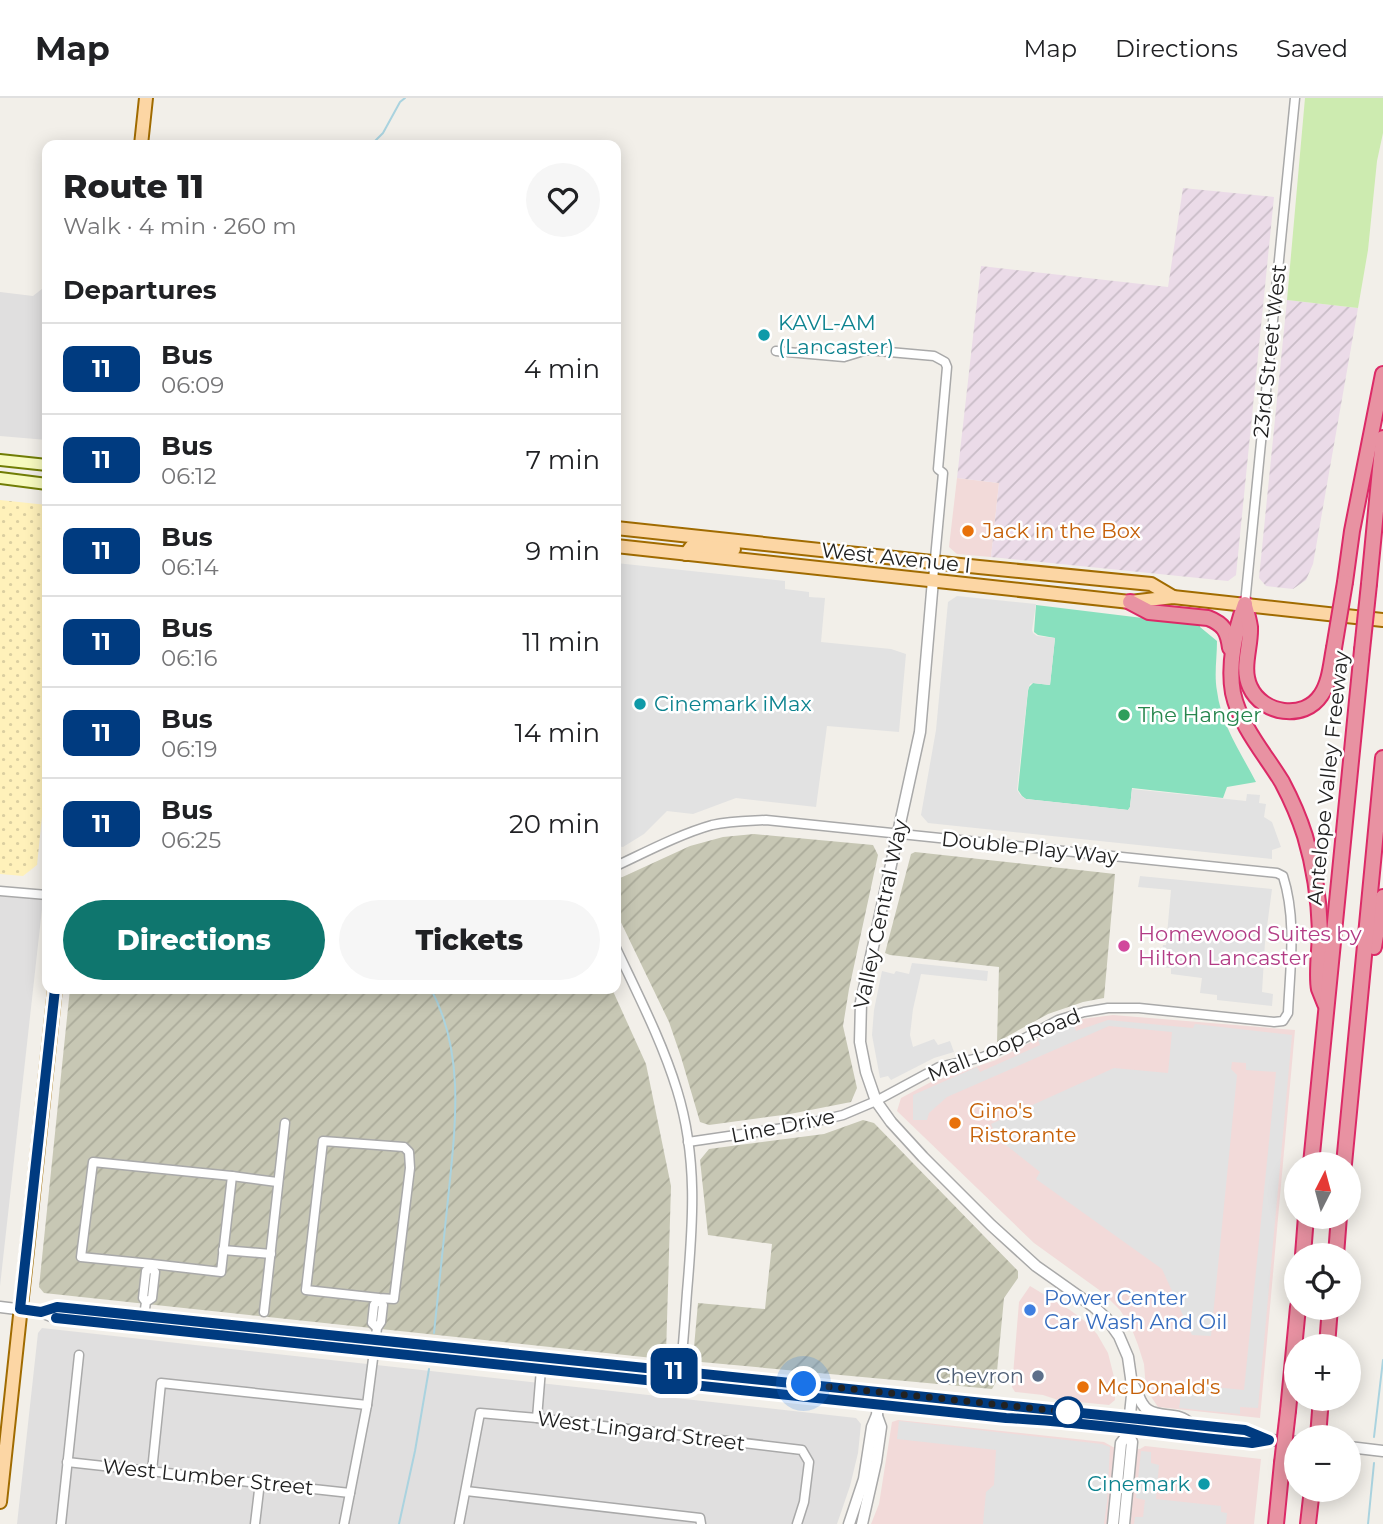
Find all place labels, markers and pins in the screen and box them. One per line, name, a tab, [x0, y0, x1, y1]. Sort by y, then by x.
place label: KAVL-AM (Lancaster)	[778, 310, 894, 359]
marker: KAVL-AM (Lancaster)	[756, 327, 772, 343]
place label: Jack in the Box	[981, 518, 1141, 543]
marker: Jack in the Box	[960, 523, 976, 539]
place label: Cinemark iMax	[654, 691, 812, 716]
marker: Cinemark iMax	[632, 696, 648, 712]
place label: The Hanger	[1138, 702, 1262, 727]
marker: The Hanger	[1116, 707, 1132, 723]
place label: Homewood Suites by Hilton Lancaster	[1138, 921, 1362, 970]
marker: Homewood Suites by Hilton Lancaster	[1116, 938, 1132, 954]
place label: Gino's Ristorante	[969, 1098, 1076, 1147]
marker: Gino's Ristorante	[947, 1115, 963, 1131]
place label: Power Center Car Wash And Oil	[1044, 1285, 1227, 1334]
marker: Power Center Car Wash And Oil	[1022, 1302, 1038, 1318]
place label: Chevron	[936, 1363, 1024, 1388]
marker: Chevron	[1030, 1368, 1046, 1384]
place label: McDonald's	[1097, 1374, 1220, 1399]
marker: McDonald's	[1075, 1379, 1091, 1395]
unlabelled marker	[1053, 1397, 1083, 1427]
place label: Cinemark	[1087, 1471, 1190, 1496]
marker: Cinemark	[1196, 1476, 1212, 1492]

